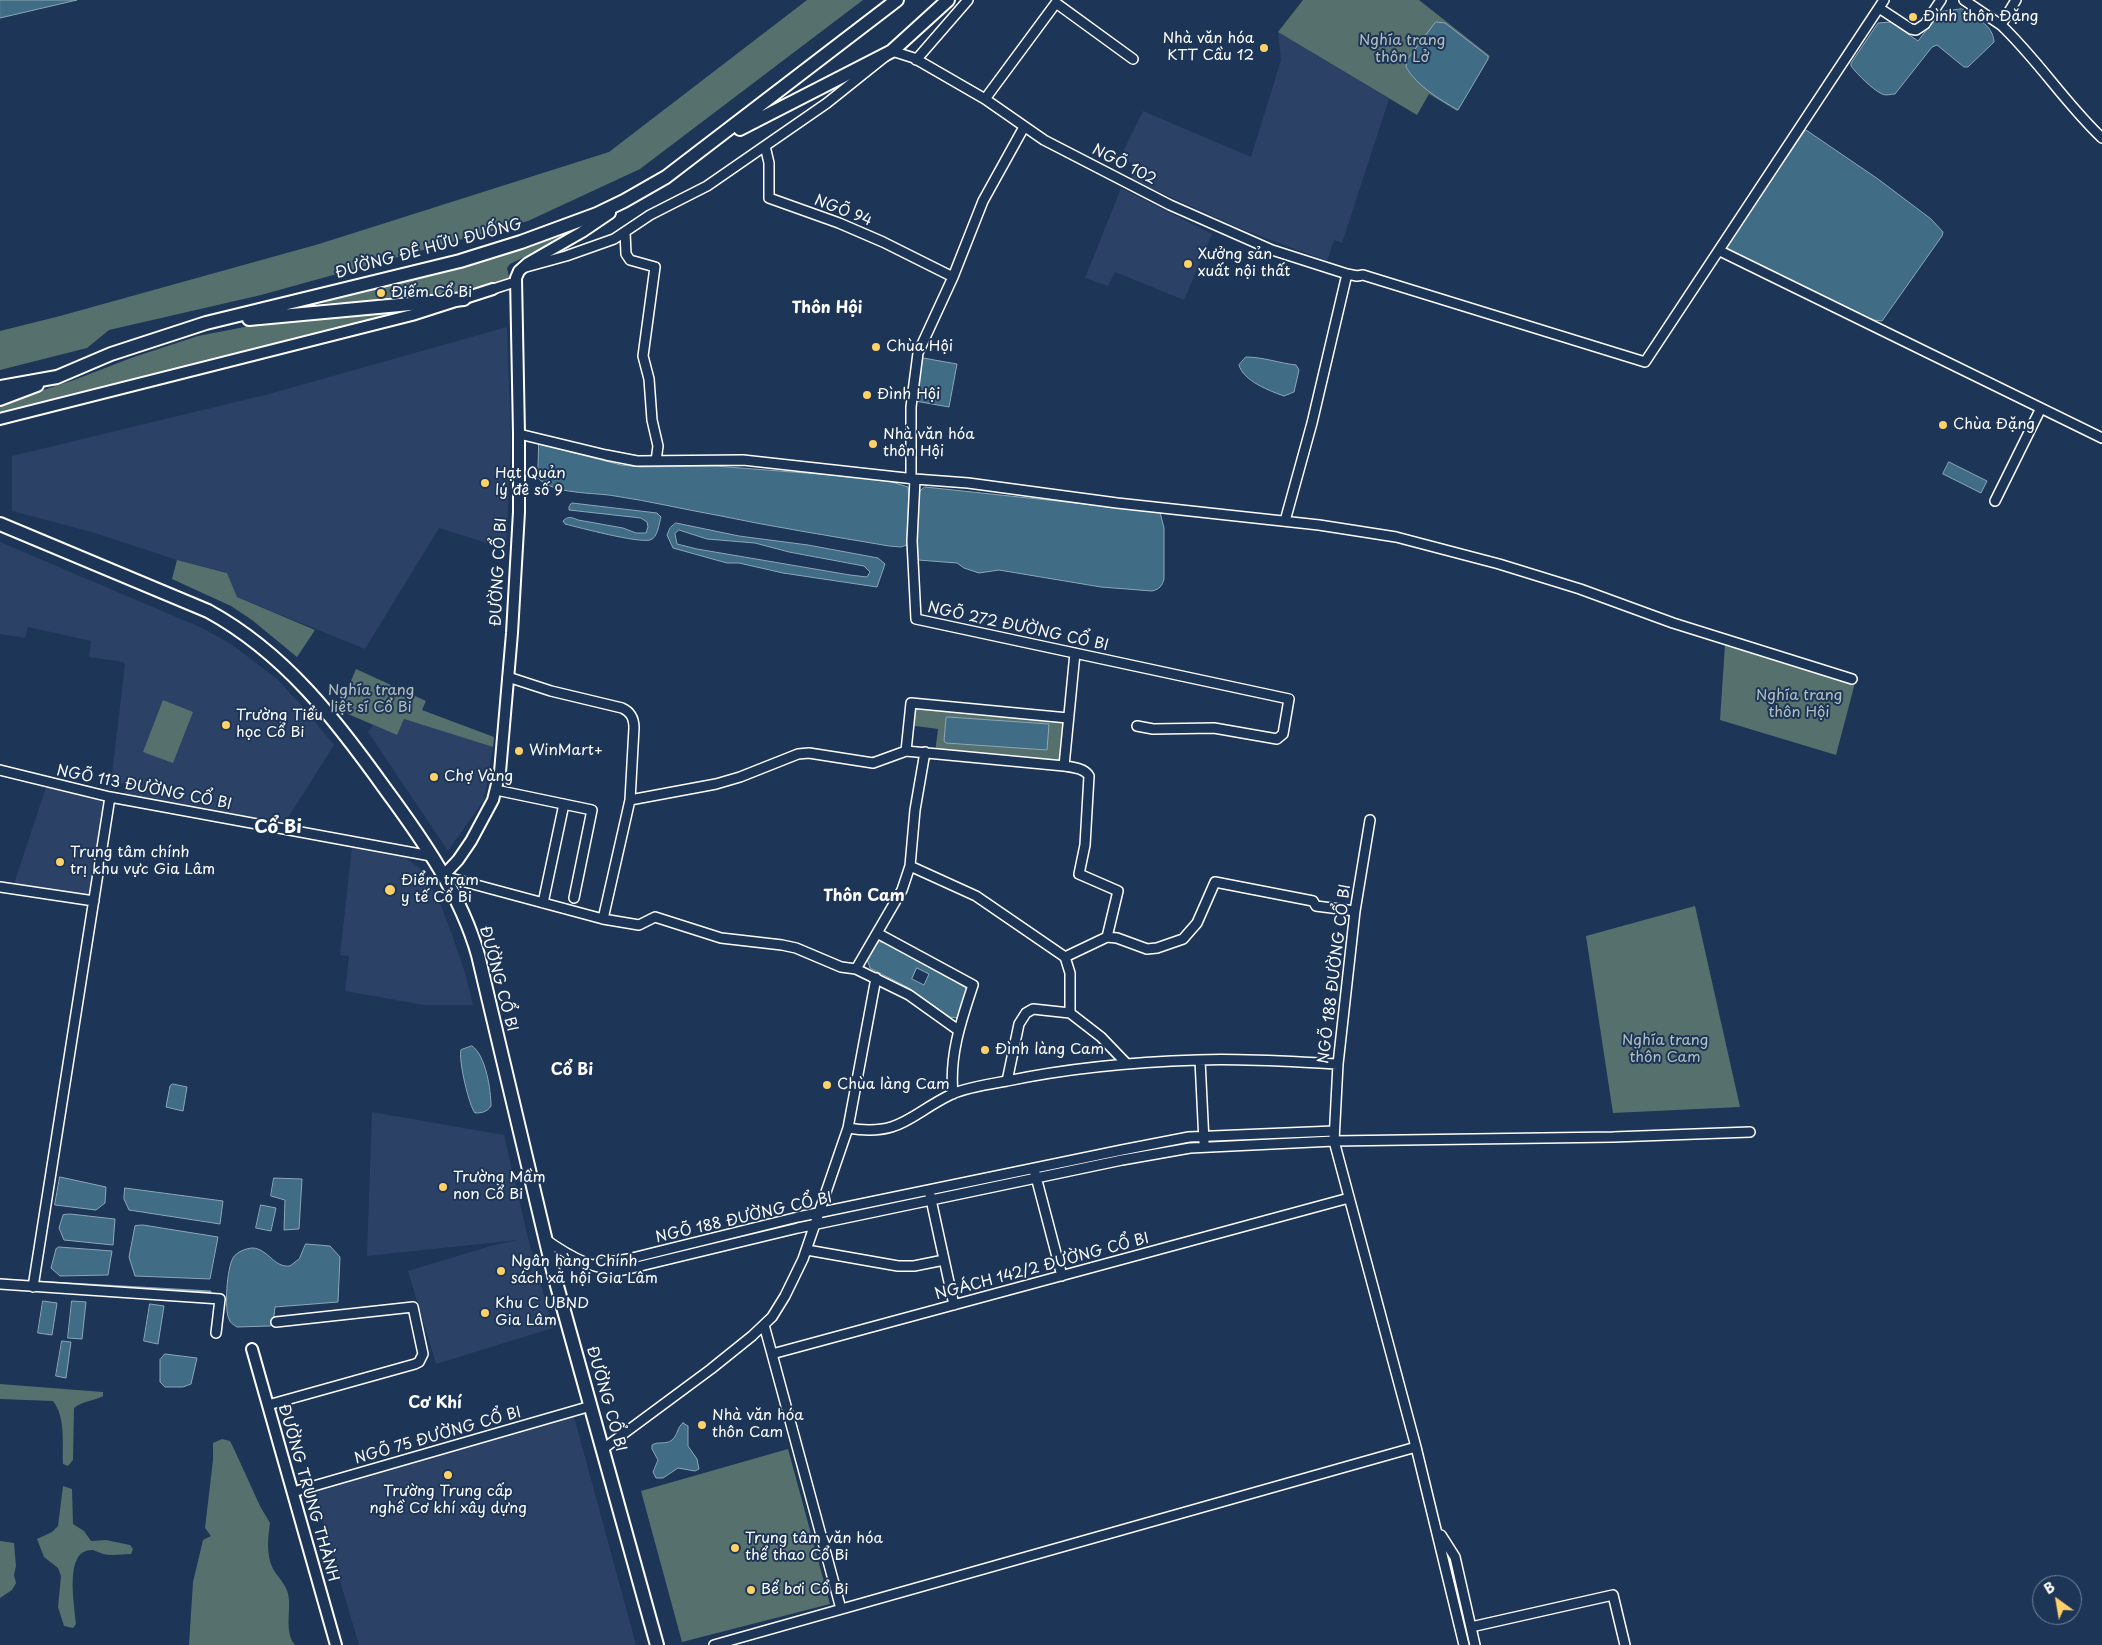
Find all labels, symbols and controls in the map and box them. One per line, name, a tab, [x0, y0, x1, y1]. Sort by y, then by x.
place label: Đình thôn Đặng	[1923, 8, 2038, 26]
marker: Đình thôn Đặng	[1907, 11, 1919, 23]
place label: Nhà văn hóa KTT Cầu 12	[1162, 30, 1254, 65]
park label: Nghĩa trang thôn Lở	[1359, 32, 1445, 67]
marker: Nhà văn hóa KTT Cầu 12	[1258, 42, 1270, 54]
street label: NGÕ 102	[1089, 141, 1159, 189]
street label: NGÕ 94	[811, 192, 875, 230]
street label: ĐƯỜNG ĐÊ HỮU ĐUỐNG	[333, 215, 525, 283]
place label: Xưởng sản xuất nội thất	[1198, 246, 1290, 281]
marker: Xưởng sản xuất nội thất	[1182, 258, 1194, 270]
place label: Điếm Cổ Bi	[391, 284, 472, 302]
marker: Điếm Cổ Bi	[375, 287, 387, 299]
district label: Thôn Hội	[792, 299, 862, 319]
place label: Chùa Hội	[886, 338, 953, 356]
marker: Chùa Hội	[870, 341, 882, 353]
place label: Đình Hội	[877, 386, 940, 404]
marker: Đình Hội	[861, 389, 873, 401]
place label: Chùa Đặng	[1953, 416, 2035, 434]
marker: Chùa Đặng	[1937, 419, 1949, 431]
place label: Nhà văn hóa thôn Hội	[883, 426, 975, 461]
marker: Nhà văn hóa thôn Hội	[867, 438, 879, 450]
place label: Hạt Quản lý đê số 9	[495, 465, 566, 500]
marker: Hạt Quản lý đê số 9	[479, 477, 491, 489]
street label: ĐƯỜNG CỔ BI	[487, 517, 511, 627]
street label: NGÕ 272 ĐƯỜNG CỔ BI	[926, 599, 1110, 655]
park label: Nghĩa trang liệt sĩ Cổ Bi	[328, 682, 414, 717]
park label: Nghĩa trang thôn Hội	[1756, 687, 1842, 722]
place label: Trường Tiểu học Cổ Bi	[236, 707, 323, 742]
marker: Trường Tiểu học Cổ Bi	[220, 719, 232, 731]
place label: WinMart+	[529, 742, 603, 760]
marker: WinMart+	[513, 745, 525, 757]
street label: NGÕ 113 ĐƯỜNG CỔ BI	[55, 762, 233, 814]
place label: Chợ Vàng	[444, 768, 513, 786]
marker: Chợ Vàng	[428, 771, 440, 783]
district label: Cổ Bi	[254, 817, 302, 839]
place label: Trung tâm chính trị khu vực Gia Lâm	[70, 844, 215, 879]
marker: Trung tâm chính trị khu vực Gia Lâm	[54, 856, 66, 868]
place label: Điểm trạm y tế Cổ Bi	[401, 872, 479, 907]
marker: Điểm trạm y tế Cổ Bi	[383, 883, 397, 897]
street label: NGÕ 188 ĐƯỜNG CỔ BI	[1315, 883, 1355, 1065]
district label: Thôn Cam	[823, 887, 905, 907]
street label: ĐƯỜNG CỔ BI	[475, 924, 521, 1034]
park label: Nghĩa trang thôn Cam	[1622, 1032, 1708, 1067]
place label: Đình làng Cam	[995, 1041, 1104, 1059]
marker: Đình làng Cam	[979, 1044, 991, 1056]
district label: Cổ Bi	[551, 1061, 593, 1081]
place label: Chùa làng Cam	[837, 1076, 950, 1094]
marker: Chùa làng Cam	[821, 1079, 833, 1091]
place label: Trường Mầm non Cổ Bi	[453, 1169, 546, 1204]
marker: Trường Mầm non Cổ Bi	[437, 1181, 449, 1193]
street label: NGÕ 188 ĐƯỜNG CỔ BI	[654, 1189, 834, 1247]
street label: NGÁCH 142/2 ĐƯỜNG CỔ BI	[933, 1230, 1151, 1304]
place label: Ngân hàng Chính sách xã hội Gia Lâm	[511, 1253, 658, 1288]
marker: Ngân hàng Chính sách xã hội Gia Lâm	[495, 1265, 507, 1277]
place label: Khu C UBND Gia Lâm	[495, 1295, 589, 1330]
marker: Khu C UBND Gia Lâm	[479, 1307, 491, 1319]
street label: ĐƯỜNG CỔ BI	[582, 1344, 630, 1454]
district label: Cơ Khí	[408, 1394, 462, 1414]
street label: ĐƯỜNG TRUNG THÀNH	[274, 1402, 342, 1584]
street label: NGÕ 75 ĐƯỜNG CỔ BI	[352, 1404, 524, 1468]
place label: Nhà văn hóa thôn Cam	[712, 1407, 804, 1442]
marker: Nhà văn hóa thôn Cam	[696, 1419, 708, 1431]
marker: Trường Trung cấp nghề Cơ khí xây dựng	[442, 1469, 454, 1481]
place label: Trường Trung cấp nghề Cơ khí xây dựng	[369, 1483, 527, 1518]
place label: Trung tâm văn hóa thể thao Cổ Bi	[745, 1530, 883, 1565]
marker: Trung tâm văn hóa thể thao Cổ Bi	[729, 1542, 741, 1554]
north arrow	[2032, 1575, 2082, 1625]
text: B	[2040, 1576, 2059, 1599]
place label: Bể bơi Cổ Bi	[761, 1581, 848, 1599]
marker: Bể bơi Cổ Bi	[745, 1584, 757, 1596]

